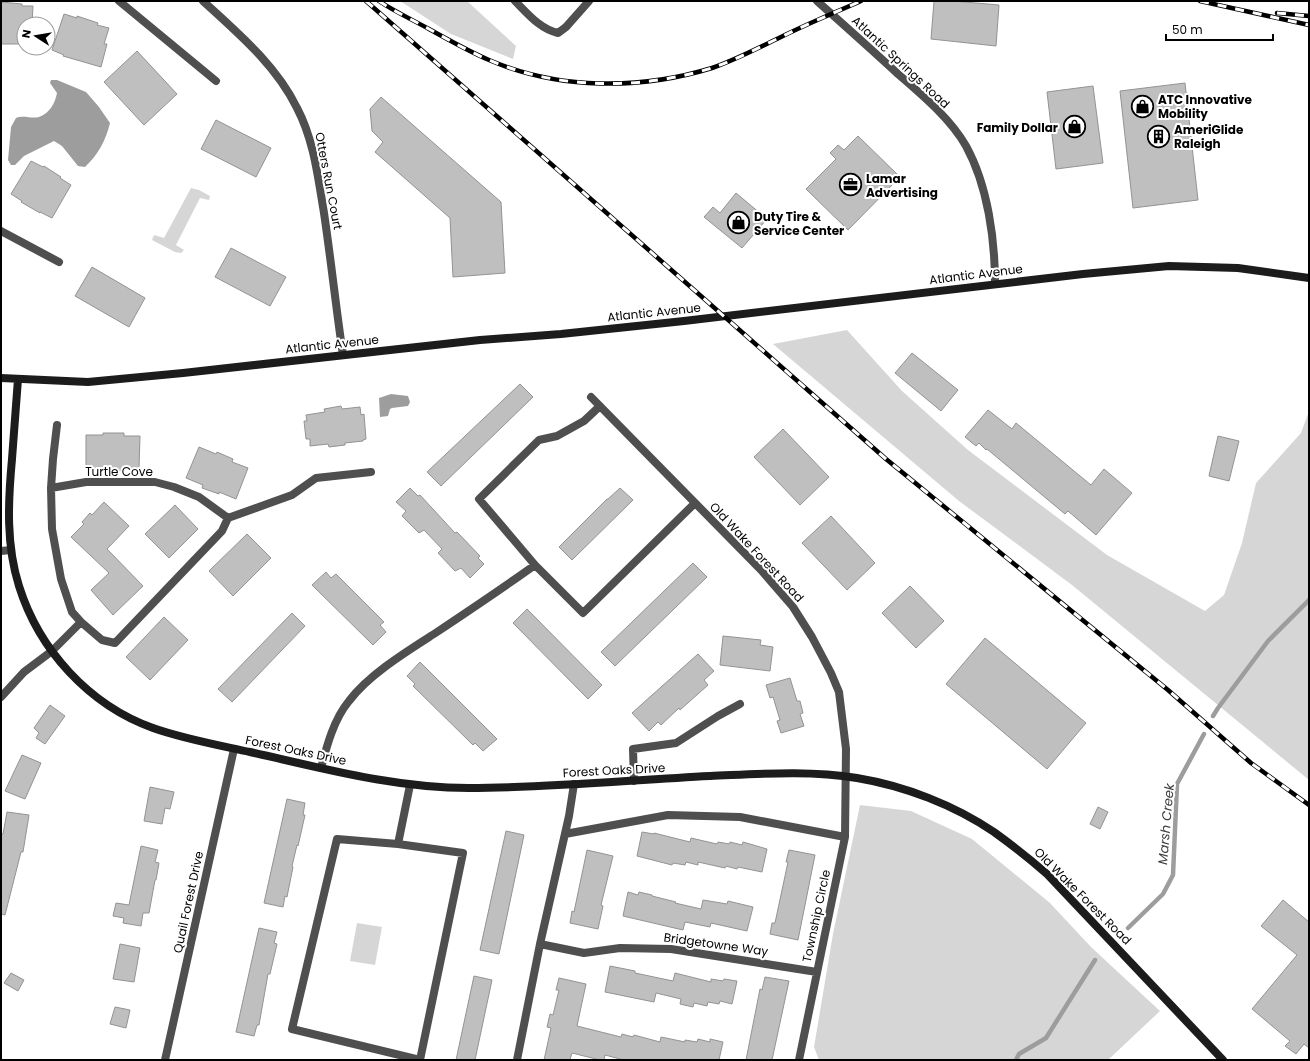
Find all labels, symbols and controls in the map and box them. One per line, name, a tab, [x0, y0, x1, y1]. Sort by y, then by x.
street label: Atlantic Springs Road	[848, 12, 954, 112]
north arrow	[16, 16, 56, 56]
scale bar	[1166, 16, 1273, 42]
text: 50 m	[1172, 21, 1203, 38]
text: N	[18, 28, 35, 40]
place label: ATC Innovative Mobility	[1158, 91, 1253, 122]
shop icon: ATC Innovative Mobility	[1129, 93, 1155, 119]
shop icon: Family Dollar	[1061, 114, 1087, 140]
place label: Family Dollar	[977, 119, 1058, 136]
place label: AmeriGlide Raleigh	[1174, 121, 1244, 152]
building icon: AmeriGlide Raleigh	[1145, 123, 1171, 149]
street label: Otters Run Court	[311, 131, 347, 231]
place label: Lamar Advertising	[866, 170, 938, 201]
office icon: Lamar Advertising	[837, 172, 863, 198]
place label: Duty Tire & Service Center	[754, 208, 844, 239]
shop icon: Duty Tire & Service Center	[726, 210, 752, 236]
street label: Atlantic Avenue	[928, 260, 1024, 288]
street label: Atlantic Avenue	[606, 299, 702, 325]
street label: Atlantic Avenue	[284, 331, 380, 357]
street label: Turtle Cove	[85, 463, 153, 480]
street label: Old Wake Forest Road	[706, 498, 808, 606]
street label: Forest Oaks Drive	[244, 731, 348, 769]
street label: Forest Oaks Drive	[562, 759, 666, 781]
water label: Marsh Creek	[1153, 781, 1179, 865]
street label: Old Wake Forest Road	[1031, 844, 1135, 948]
street label: Quail Forest Drive	[169, 849, 207, 955]
street label: Township Circle	[798, 868, 834, 964]
street label: Bridgetowne Way	[663, 928, 770, 960]

